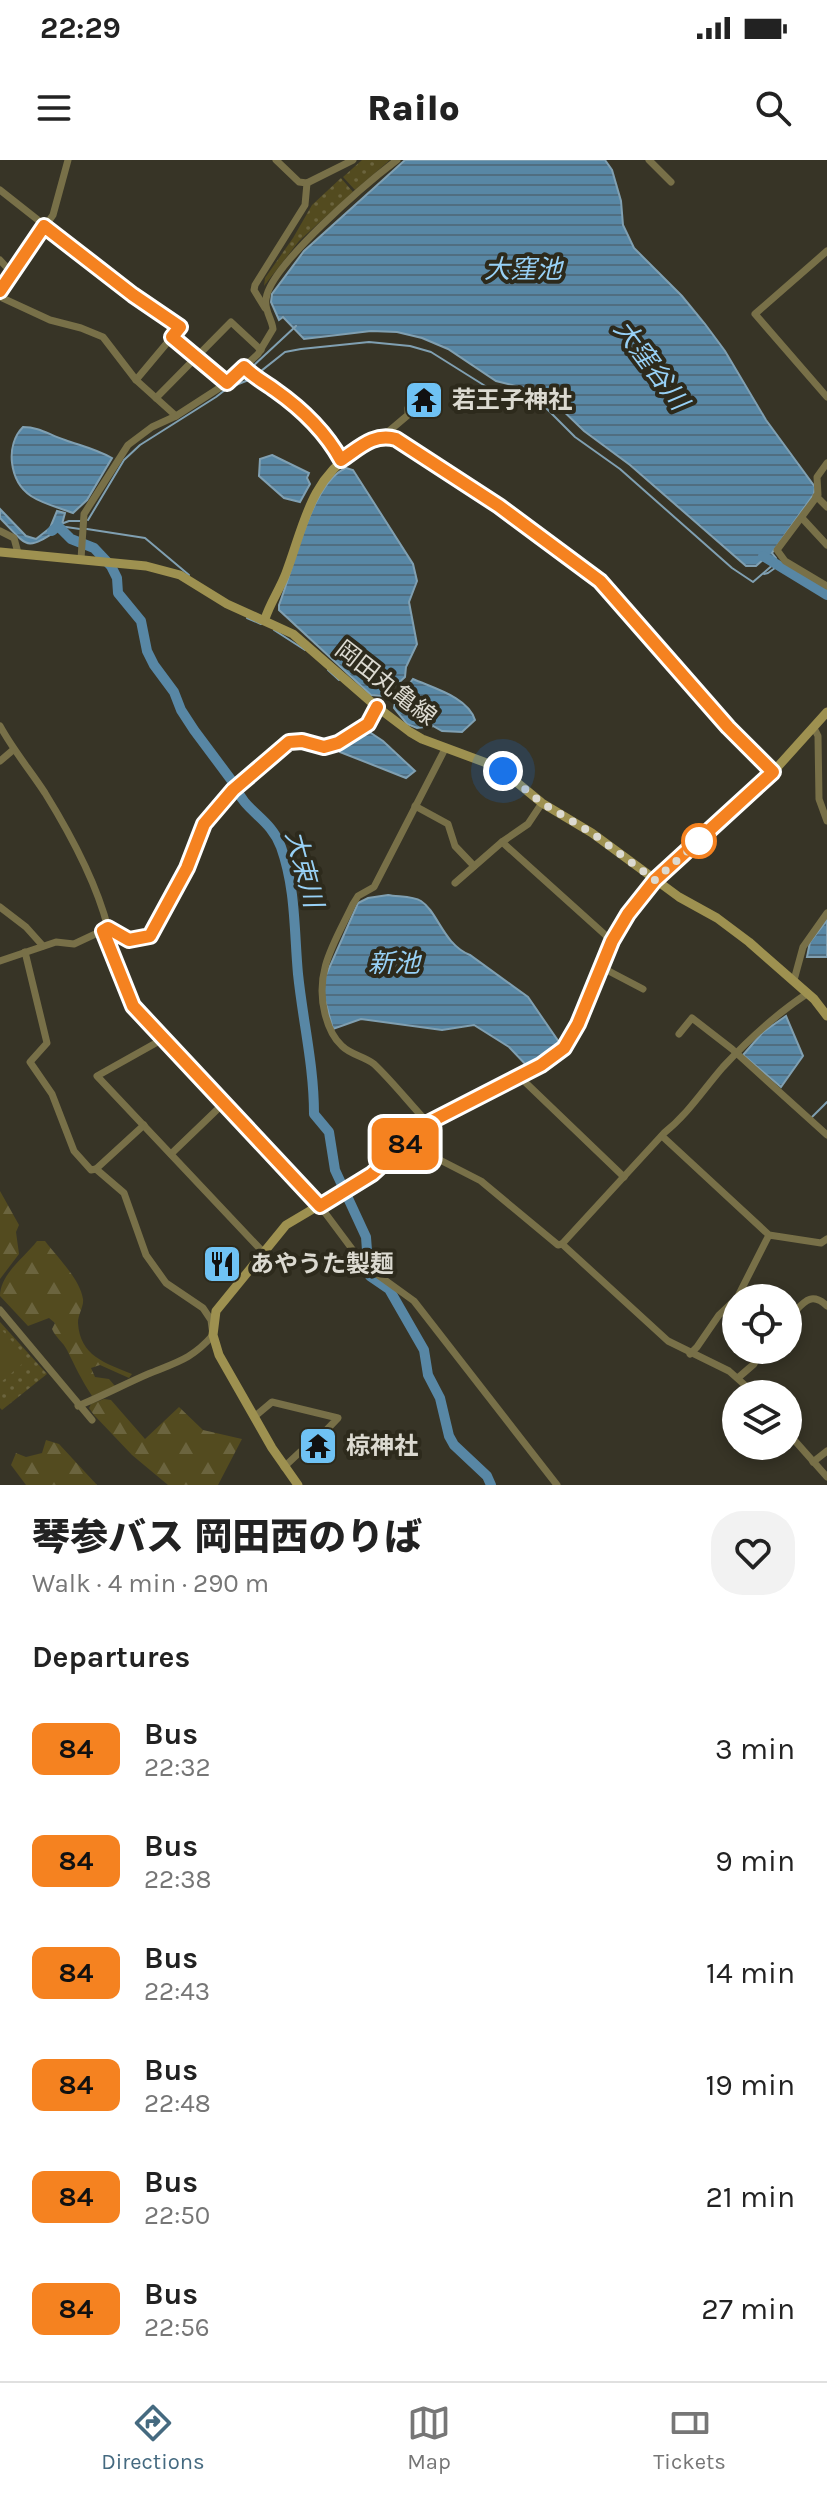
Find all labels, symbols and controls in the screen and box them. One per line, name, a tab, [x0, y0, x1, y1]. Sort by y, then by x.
text: 22:29	[40, 10, 121, 46]
icon: menu	[32, 86, 76, 130]
icon: search	[751, 86, 795, 130]
text: Railo	[367, 87, 460, 129]
water label: 大窪池	[484, 254, 565, 285]
water label: 大窪谷川	[607, 314, 696, 418]
temple icon: 若王子神社	[403, 379, 445, 421]
place label: 若王子神社	[452, 386, 572, 414]
street label: 岡田丸亀線	[330, 635, 442, 731]
your location	[483, 751, 523, 791]
unlabelled marker	[682, 824, 716, 858]
water label: 大束川	[279, 827, 330, 914]
water label: 新池	[368, 948, 423, 979]
line badge: 84	[369, 1118, 441, 1170]
text: 84	[388, 1127, 422, 1160]
restaurant icon: あやうた製麺	[201, 1243, 243, 1285]
place label: あやうた製麺	[250, 1250, 394, 1278]
map controls	[722, 1284, 802, 1460]
button: locate	[722, 1284, 802, 1364]
button: layers	[722, 1380, 802, 1460]
temple icon: 椋神社	[297, 1425, 339, 1467]
place label: 椋神社	[346, 1432, 418, 1460]
button: heart	[711, 1511, 795, 1595]
text: 琴参バス 岡田西のりば	[32, 1515, 422, 1560]
text: Walk · 4 min · 290 m	[32, 1568, 269, 1599]
text: Departures	[32, 1639, 190, 1675]
text: Bus	[144, 1716, 198, 1752]
text: 3 min	[715, 1731, 795, 1767]
text: 84	[59, 1732, 93, 1765]
text: 22:32	[144, 1752, 211, 1783]
text: Bus	[144, 1828, 198, 1864]
text: 9 min	[715, 1843, 795, 1879]
text: 84	[59, 1844, 93, 1877]
text: 22:38	[144, 1864, 211, 1895]
text: Bus	[144, 1940, 198, 1976]
text: 14 min	[706, 1955, 795, 1991]
text: 84	[59, 1956, 93, 1989]
text: 22:43	[144, 1976, 210, 2007]
text: Bus	[144, 2052, 198, 2088]
text: 19 min	[705, 2067, 795, 2103]
text: 84	[59, 2068, 93, 2101]
text: 22:48	[144, 2088, 211, 2119]
text: Bus	[144, 2164, 198, 2200]
text: 21 min	[705, 2179, 795, 2215]
text: 84	[59, 2180, 93, 2213]
text: 22:50	[144, 2200, 210, 2231]
text: Bus	[144, 2276, 198, 2312]
text: 27 min	[701, 2291, 795, 2327]
text: 84	[59, 2292, 93, 2325]
text: 22:56	[144, 2312, 210, 2343]
tab: Directions	[101, 2401, 205, 2475]
tab: Map	[407, 2401, 451, 2475]
tab: Tickets	[653, 2401, 726, 2475]

